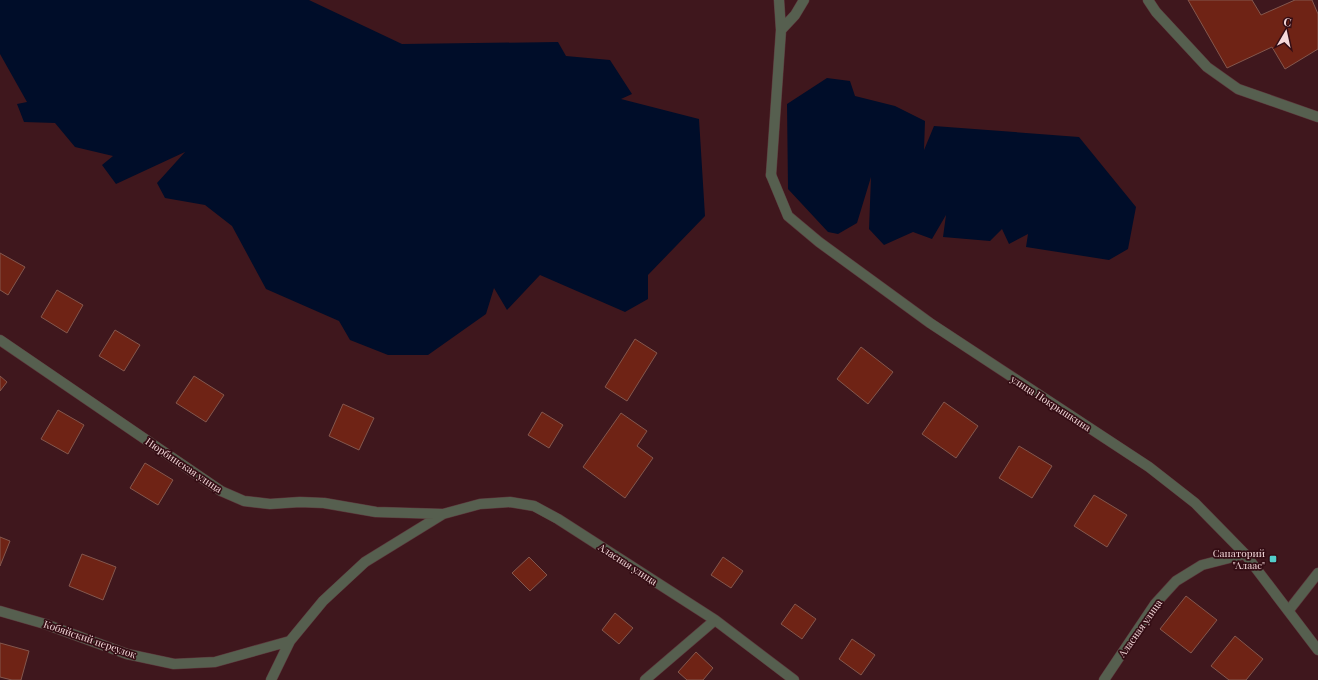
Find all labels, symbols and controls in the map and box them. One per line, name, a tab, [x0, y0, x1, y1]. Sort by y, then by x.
north arrow	[1266, 12, 1306, 52]
text: С	[1283, 14, 1293, 30]
street label: улица Покрышкина	[1007, 371, 1094, 434]
street label: Нюрбинская улица	[143, 434, 225, 496]
street label: Аласная улица	[595, 539, 660, 588]
place label: Санаторий "Алаас"	[1213, 546, 1265, 572]
marker: Санаторий "Алаас"	[1268, 554, 1278, 564]
street label: Аласная улица	[1114, 596, 1165, 661]
street label: Кобяйский переулок	[42, 617, 139, 662]

